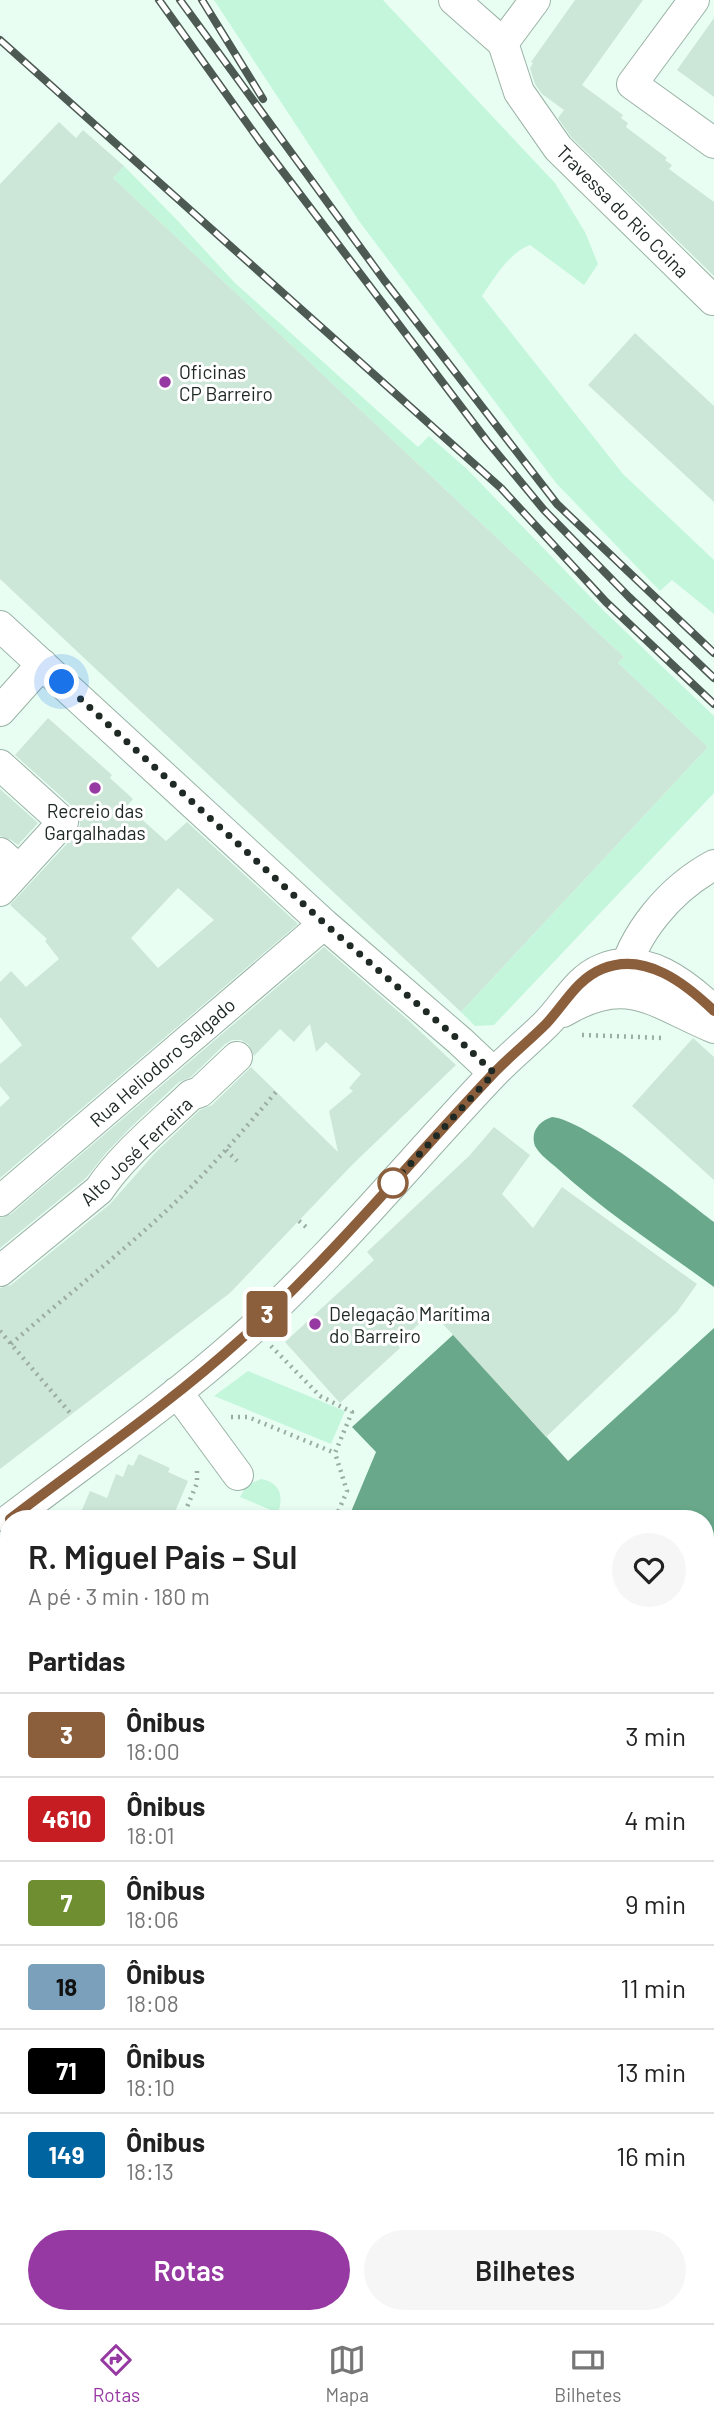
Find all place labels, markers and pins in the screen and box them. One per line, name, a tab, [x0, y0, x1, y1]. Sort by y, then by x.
place label: Oficinas CP Barreiro	[179, 360, 273, 405]
marker: Oficinas CP Barreiro	[157, 374, 173, 390]
marker: Recreio das Gargalhadas	[87, 780, 103, 796]
place label: Recreio das Gargalhadas	[44, 799, 146, 844]
unlabelled marker	[378, 1168, 408, 1198]
place label: Delegação Marítima do Barreiro	[329, 1302, 490, 1347]
marker: Delegação Marítima do Barreiro	[307, 1316, 323, 1332]

